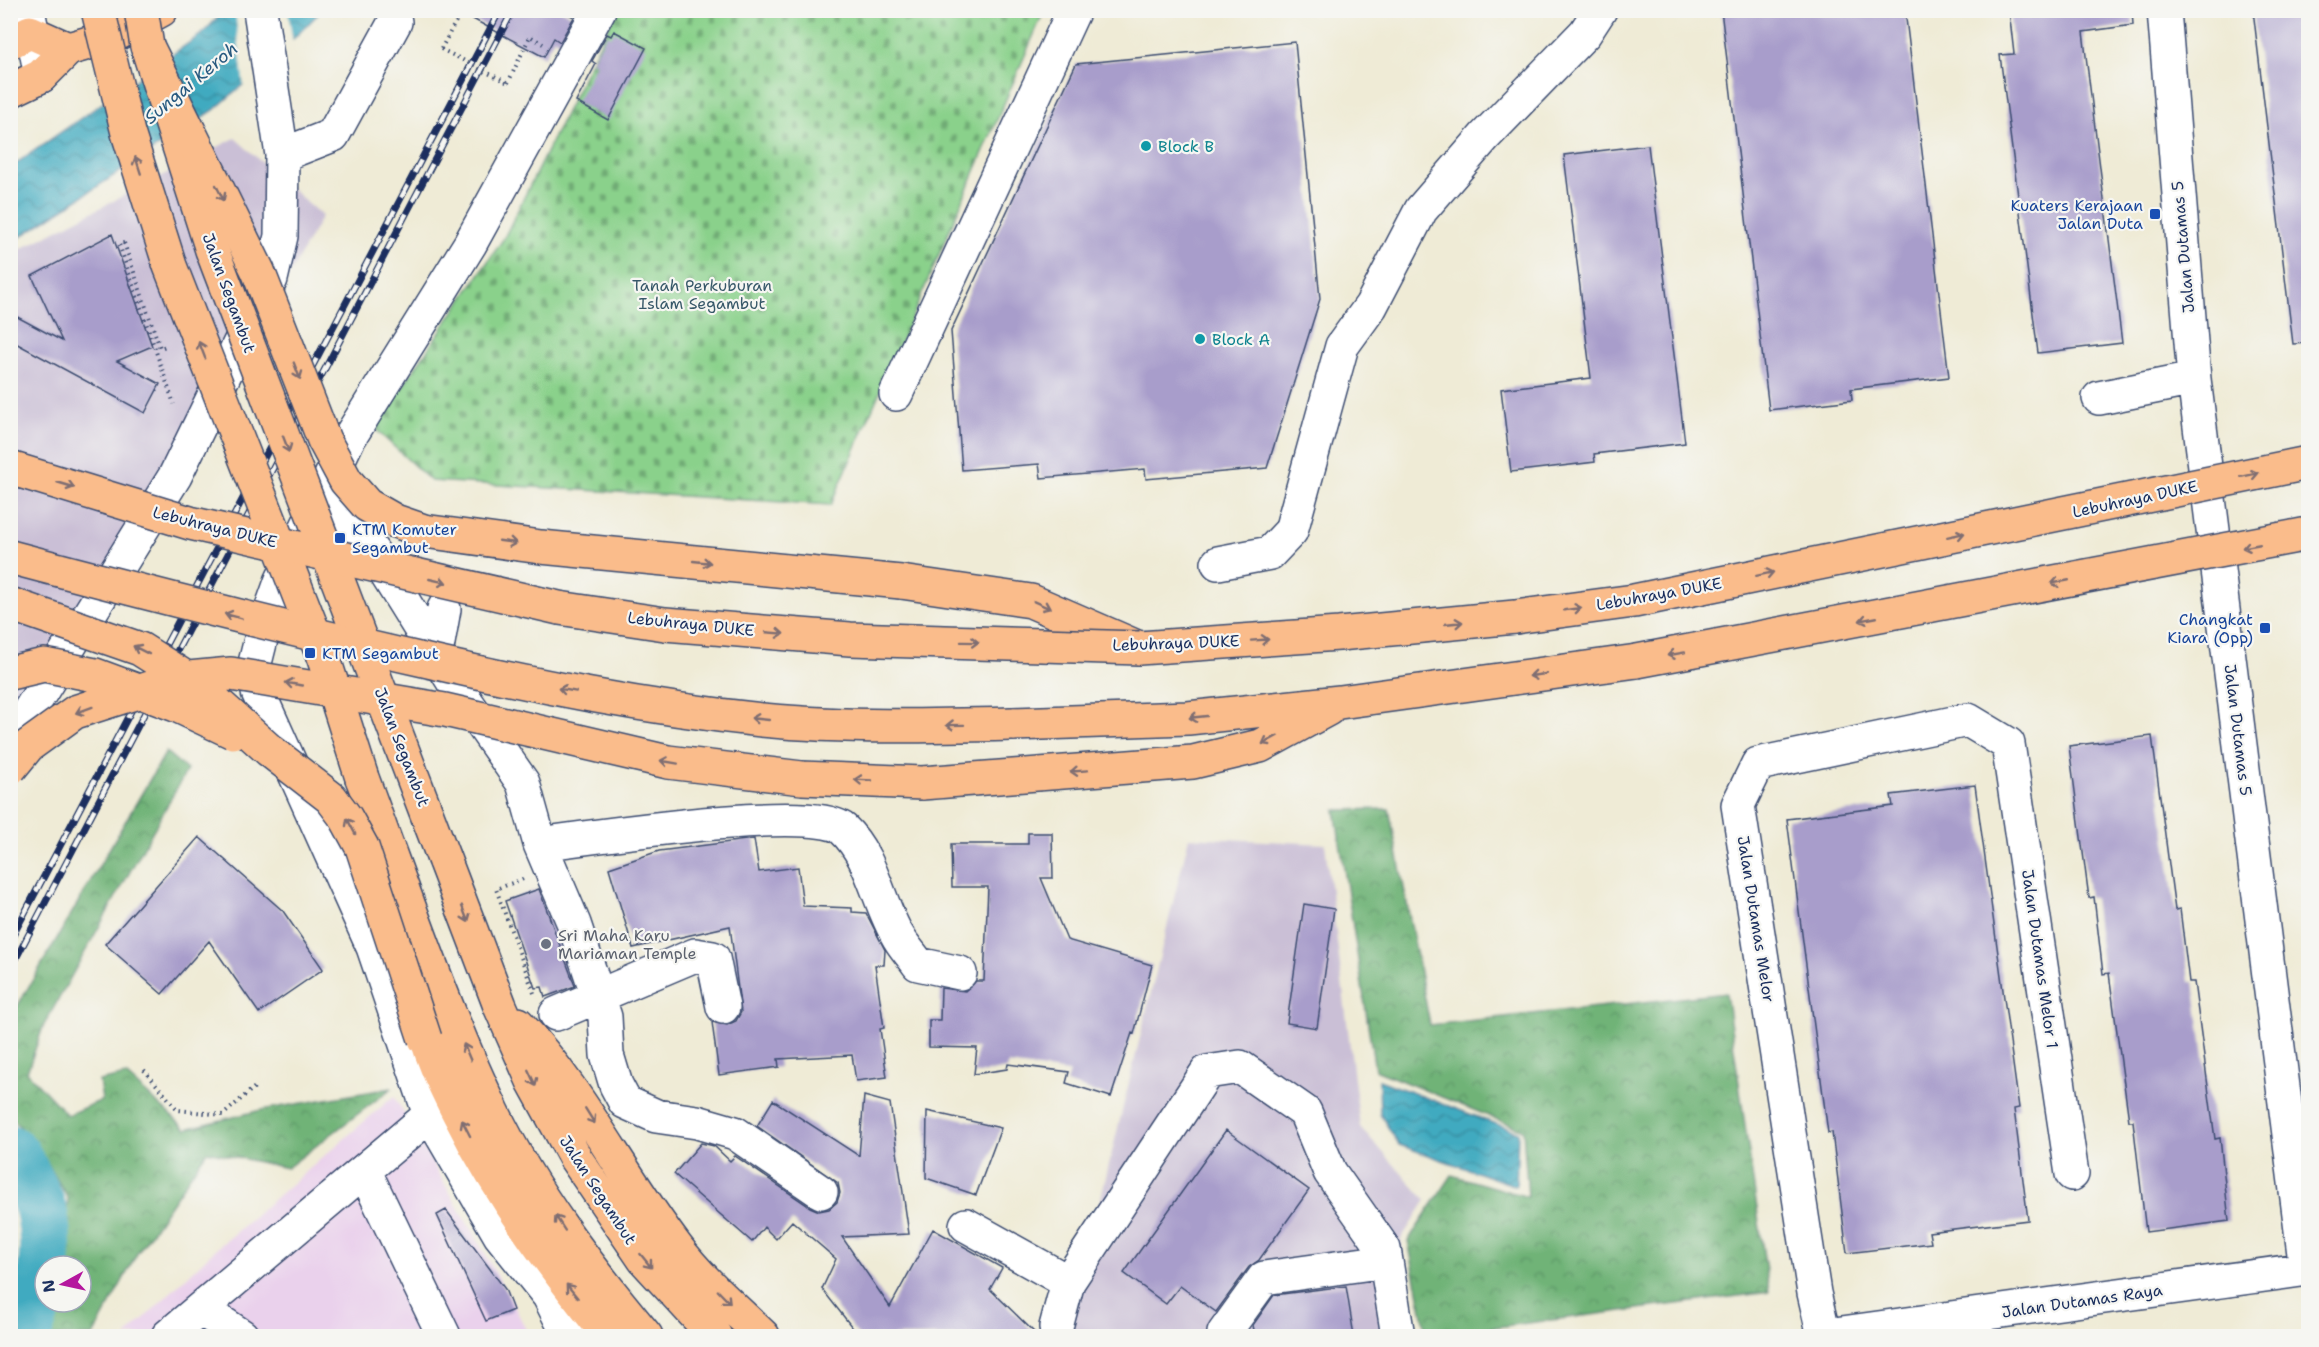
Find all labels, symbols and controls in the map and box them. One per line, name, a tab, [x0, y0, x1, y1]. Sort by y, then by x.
water label: Sungai Keroh	[139, 37, 243, 129]
place label: Block B	[1158, 136, 1214, 157]
marker: Block B	[1139, 139, 1153, 153]
one-way arrow	[132, 156, 143, 175]
street label: Jalan Dutamas 5	[2167, 180, 2199, 314]
one-way arrow	[214, 183, 226, 201]
place label: Kuaters Kerajaan Jalan Duta	[2011, 195, 2143, 234]
marker: Kuaters Kerajaan Jalan Duta	[2148, 207, 2162, 221]
street label: Jalan Segambut	[198, 230, 260, 356]
park label: Tanah Perkuburan Islam Segambut	[632, 275, 772, 314]
place label: Block A	[1212, 329, 1270, 350]
marker: Block A	[1193, 332, 1207, 346]
one-way arrow	[196, 341, 207, 359]
one-way arrow	[292, 361, 303, 380]
one-way arrow	[281, 434, 292, 453]
one-way arrow	[2240, 469, 2259, 480]
street label: Lebuhraya DUKE	[2070, 475, 2200, 523]
one-way arrow	[56, 480, 75, 491]
street label: Lebuhraya DUKE	[151, 501, 279, 553]
place label: KTM Komuter Segambut	[352, 519, 457, 558]
one-way arrow	[1946, 529, 1965, 540]
marker: KTM Komuter Segambut	[333, 531, 347, 545]
one-way arrow	[498, 537, 517, 548]
one-way arrow	[2242, 541, 2261, 552]
one-way arrow	[692, 557, 711, 568]
one-way arrow	[1755, 568, 1774, 579]
street label: Lebuhraya DUKE	[1594, 573, 1724, 615]
one-way arrow	[428, 576, 447, 587]
one-way arrow	[2050, 577, 2070, 588]
one-way arrow	[1032, 600, 1050, 611]
one-way arrow	[1563, 604, 1583, 615]
street label: Lebuhraya DUKE	[627, 607, 755, 641]
place label: Changkat Kiara (Opp)	[2167, 609, 2253, 648]
one-way arrow	[224, 610, 243, 621]
one-way arrow	[1859, 614, 1878, 625]
one-way arrow	[1444, 617, 1463, 628]
marker: Changkat Kiara (Opp)	[2258, 621, 2272, 635]
one-way arrow	[765, 628, 785, 639]
street label: Lebuhraya DUKE	[1112, 630, 1240, 656]
one-way arrow	[1249, 634, 1269, 645]
one-way arrow	[960, 637, 980, 648]
place label: KTM Segambut	[322, 643, 439, 664]
one-way arrow	[133, 644, 150, 656]
marker: KTM Segambut	[303, 646, 317, 660]
one-way arrow	[1667, 649, 1687, 660]
street label: Jalan Dutamas 5	[2220, 663, 2256, 797]
one-way arrow	[1529, 670, 1548, 681]
one-way arrow	[284, 679, 304, 690]
street label: Jalan Segambut	[370, 684, 434, 810]
one-way arrow	[558, 685, 577, 696]
one-way arrow	[75, 705, 94, 716]
one-way arrow	[1189, 712, 1209, 723]
one-way arrow	[750, 713, 770, 724]
one-way arrow	[945, 720, 965, 731]
one-way arrow	[1262, 734, 1279, 746]
one-way arrow	[660, 756, 680, 767]
one-way arrow	[1069, 766, 1089, 777]
one-way arrow	[854, 775, 874, 786]
one-way arrow	[345, 818, 357, 835]
street label: Jalan Dutamas Melor	[1732, 834, 1780, 1004]
street label: Jalan Dutamas Melor 1	[2017, 868, 2063, 1050]
one-way arrow	[460, 904, 471, 923]
place label: Sri Maha Karu Mariaman Temple	[558, 925, 697, 964]
marker: Sri Maha Karu Mariaman Temple	[539, 937, 553, 951]
one-way arrow	[461, 1044, 472, 1062]
one-way arrow	[527, 1069, 539, 1087]
one-way arrow	[584, 1107, 596, 1124]
one-way arrow	[460, 1120, 472, 1137]
street label: Jalan Segambut	[555, 1131, 641, 1249]
one-way arrow	[554, 1215, 566, 1232]
one-way arrow	[640, 1253, 653, 1269]
north arrow	[33, 1254, 93, 1314]
text: N	[37, 1278, 60, 1294]
street label: Jalan Dutamas Raya	[2000, 1279, 2164, 1323]
one-way arrow	[566, 1283, 579, 1299]
one-way arrow	[716, 1289, 731, 1304]

